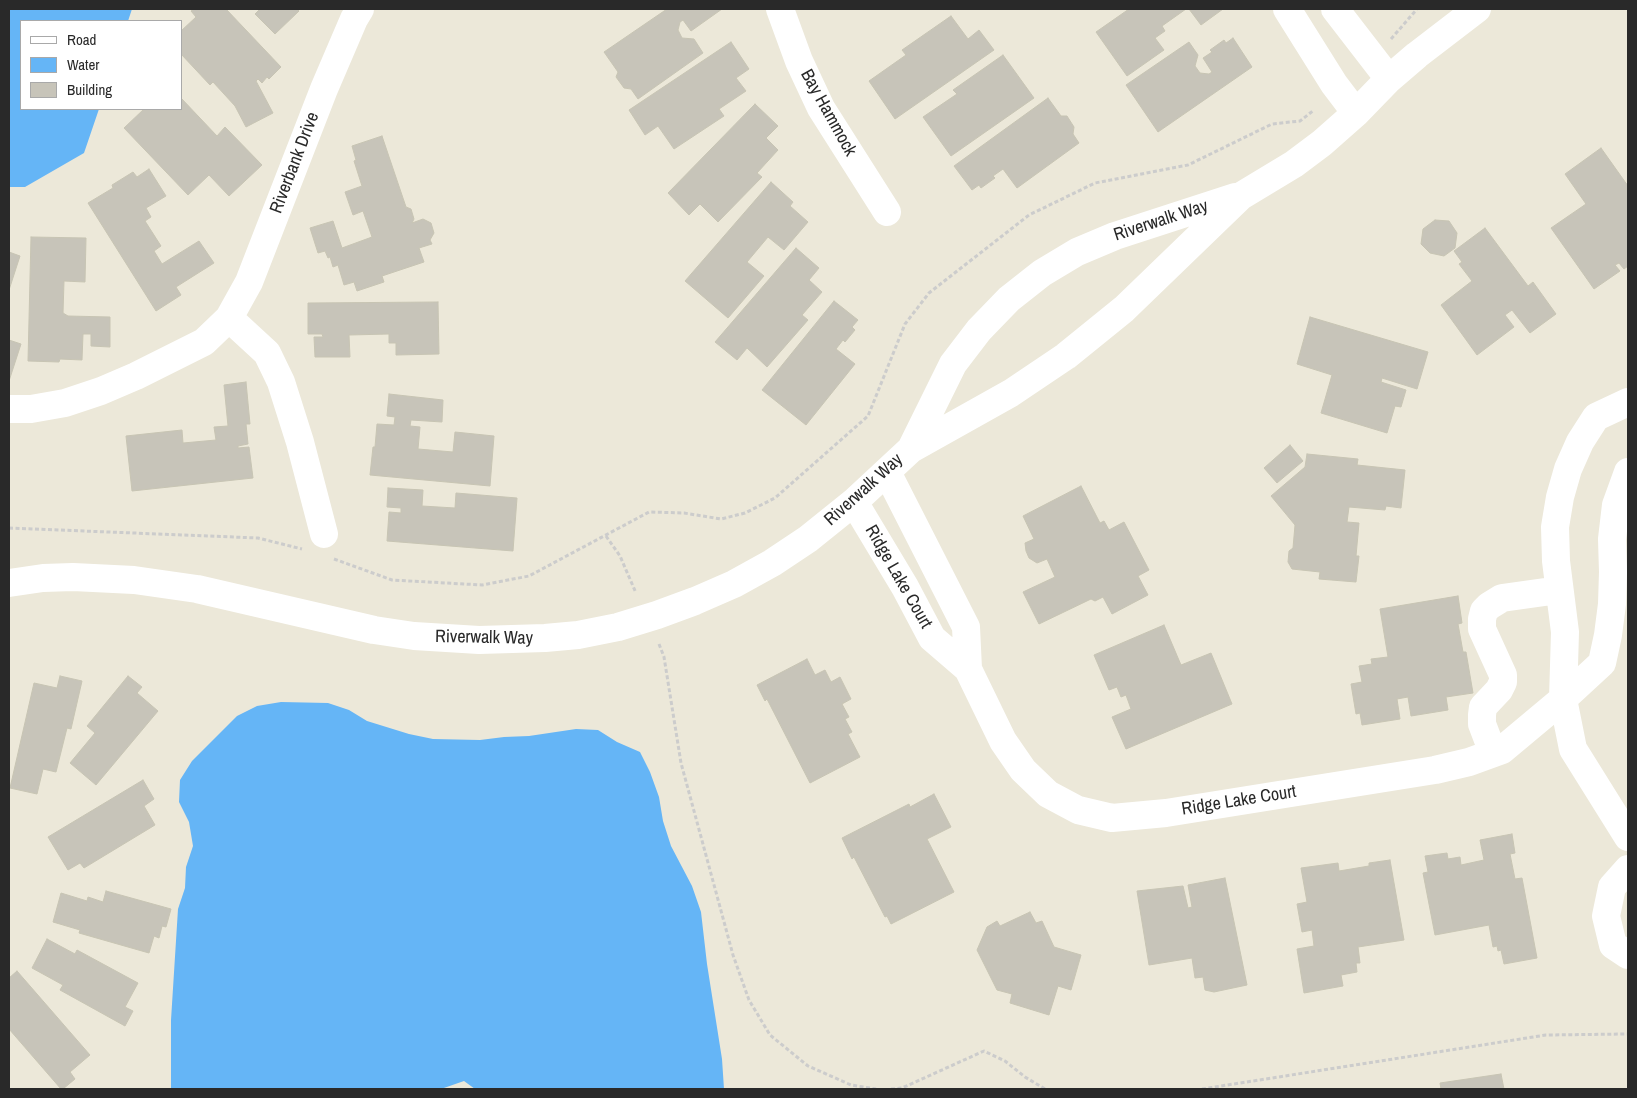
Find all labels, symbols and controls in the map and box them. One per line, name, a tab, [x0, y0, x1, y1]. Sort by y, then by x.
legend	[20, 20, 182, 110]
text: Road	[67, 29, 96, 50]
text: Water	[67, 54, 99, 75]
street label: Bay Hammock	[795, 66, 861, 160]
text: Building	[67, 79, 112, 100]
street label: Riverbank Drive	[266, 109, 324, 217]
street label: Riverwalk Way	[1111, 196, 1211, 246]
street label: Riverwalk Way	[820, 449, 908, 531]
street label: Ridge Lake Court	[860, 522, 936, 632]
street label: Riverwalk Way	[435, 626, 533, 650]
street label: Ridge Lake Court	[1180, 781, 1298, 821]

